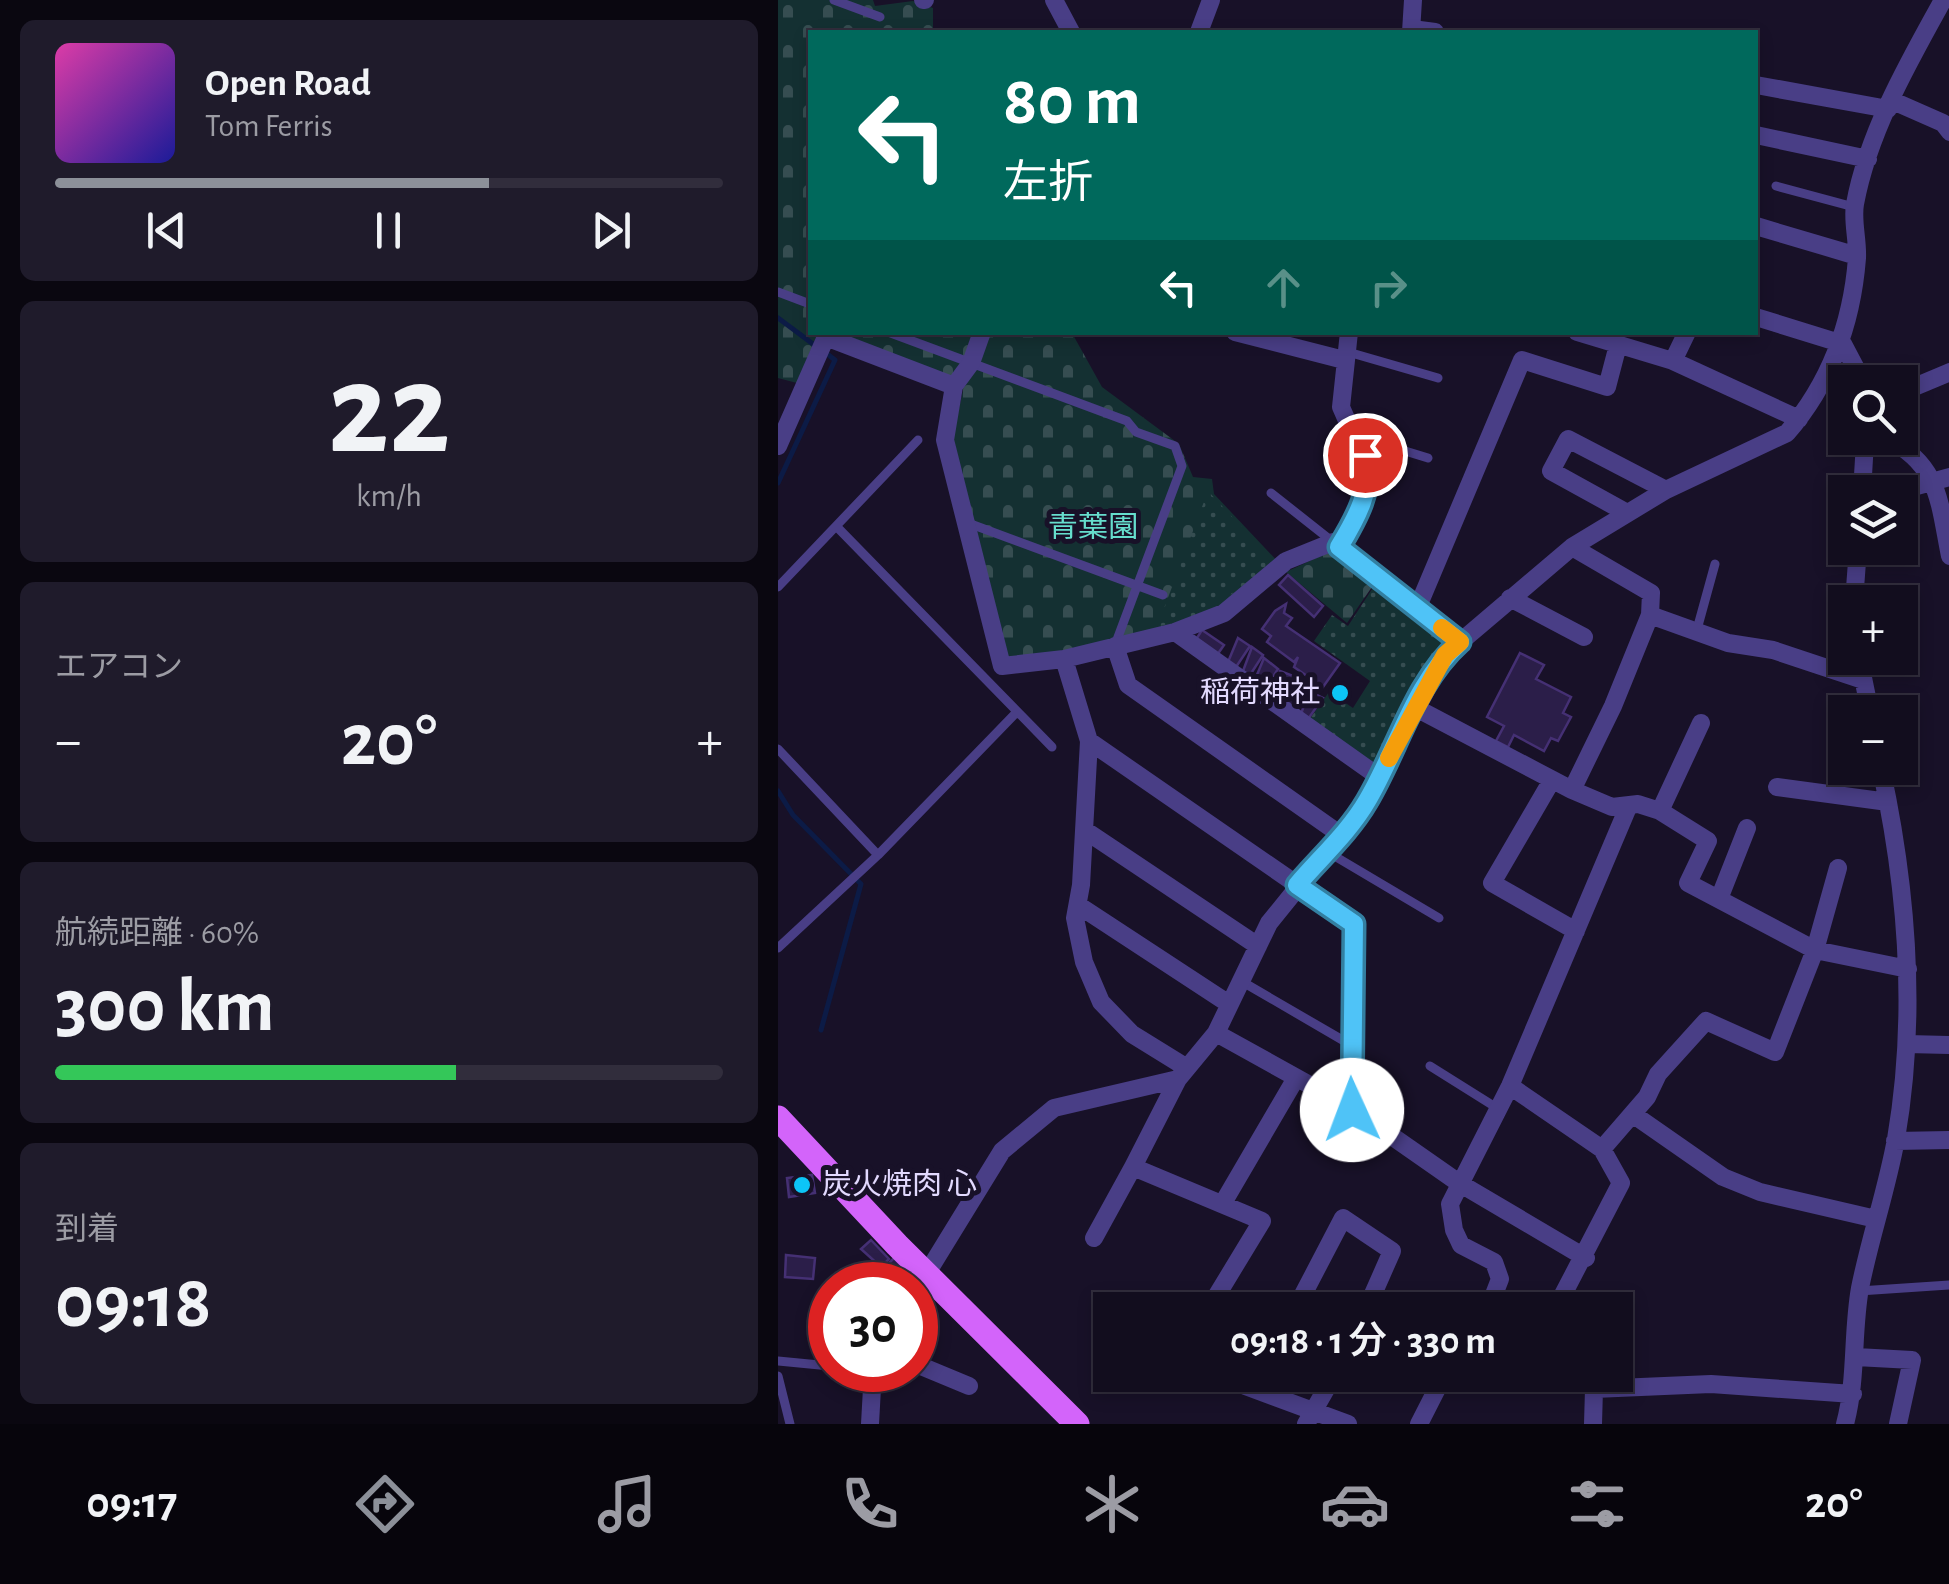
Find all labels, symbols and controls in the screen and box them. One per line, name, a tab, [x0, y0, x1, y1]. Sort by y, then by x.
text: Open Road	[205, 65, 371, 103]
text: 80 m	[1003, 67, 1141, 137]
icon: left	[838, 70, 968, 200]
text: Tom Ferris	[205, 110, 333, 142]
text: 左折	[1003, 161, 1093, 206]
icon: previous	[139, 203, 194, 258]
icon: pause	[361, 203, 416, 258]
icon: next	[584, 203, 639, 258]
icon: left	[1151, 260, 1206, 315]
icon: ahead	[1256, 260, 1311, 315]
icon: right	[1361, 260, 1416, 315]
text: 22	[328, 347, 450, 477]
map controls	[1828, 365, 1918, 785]
button: search	[1828, 365, 1918, 455]
pin	[1323, 413, 1408, 498]
icon: arrive	[1338, 428, 1393, 483]
button: layers	[1828, 475, 1918, 565]
text: km/h	[356, 480, 422, 512]
park label: 青葉園	[1048, 511, 1138, 543]
button: +	[1828, 585, 1918, 675]
text: エアコン	[55, 651, 183, 683]
place label: 稲荷神社	[1200, 676, 1320, 708]
marker: 稲荷神社	[1329, 682, 1351, 704]
button: −	[1828, 695, 1918, 785]
text: 20°	[341, 704, 437, 779]
text: −	[55, 714, 81, 769]
text: +	[697, 714, 723, 769]
text: 航続距離 · 60%	[55, 917, 259, 949]
text: 300 km	[55, 970, 274, 1045]
position arrow	[1300, 1058, 1404, 1162]
place label: 炭火焼肉 心	[822, 1168, 977, 1200]
marker: 炭火焼肉 心	[791, 1174, 813, 1196]
text: 到着	[55, 1213, 119, 1245]
speed limit sign: 30	[808, 1262, 938, 1392]
text: 09:18	[55, 1266, 211, 1341]
text: 09:18 · 1 分 · 330 m	[1230, 1323, 1496, 1361]
icon: directions	[350, 1469, 420, 1539]
icon: music	[592, 1469, 662, 1539]
icon: phone	[835, 1469, 905, 1539]
icon: climate	[1077, 1469, 1147, 1539]
icon: car	[1320, 1469, 1390, 1539]
icon: filters	[1562, 1469, 1632, 1539]
text: 09:17	[86, 1481, 177, 1526]
text: 20°	[1805, 1481, 1863, 1526]

